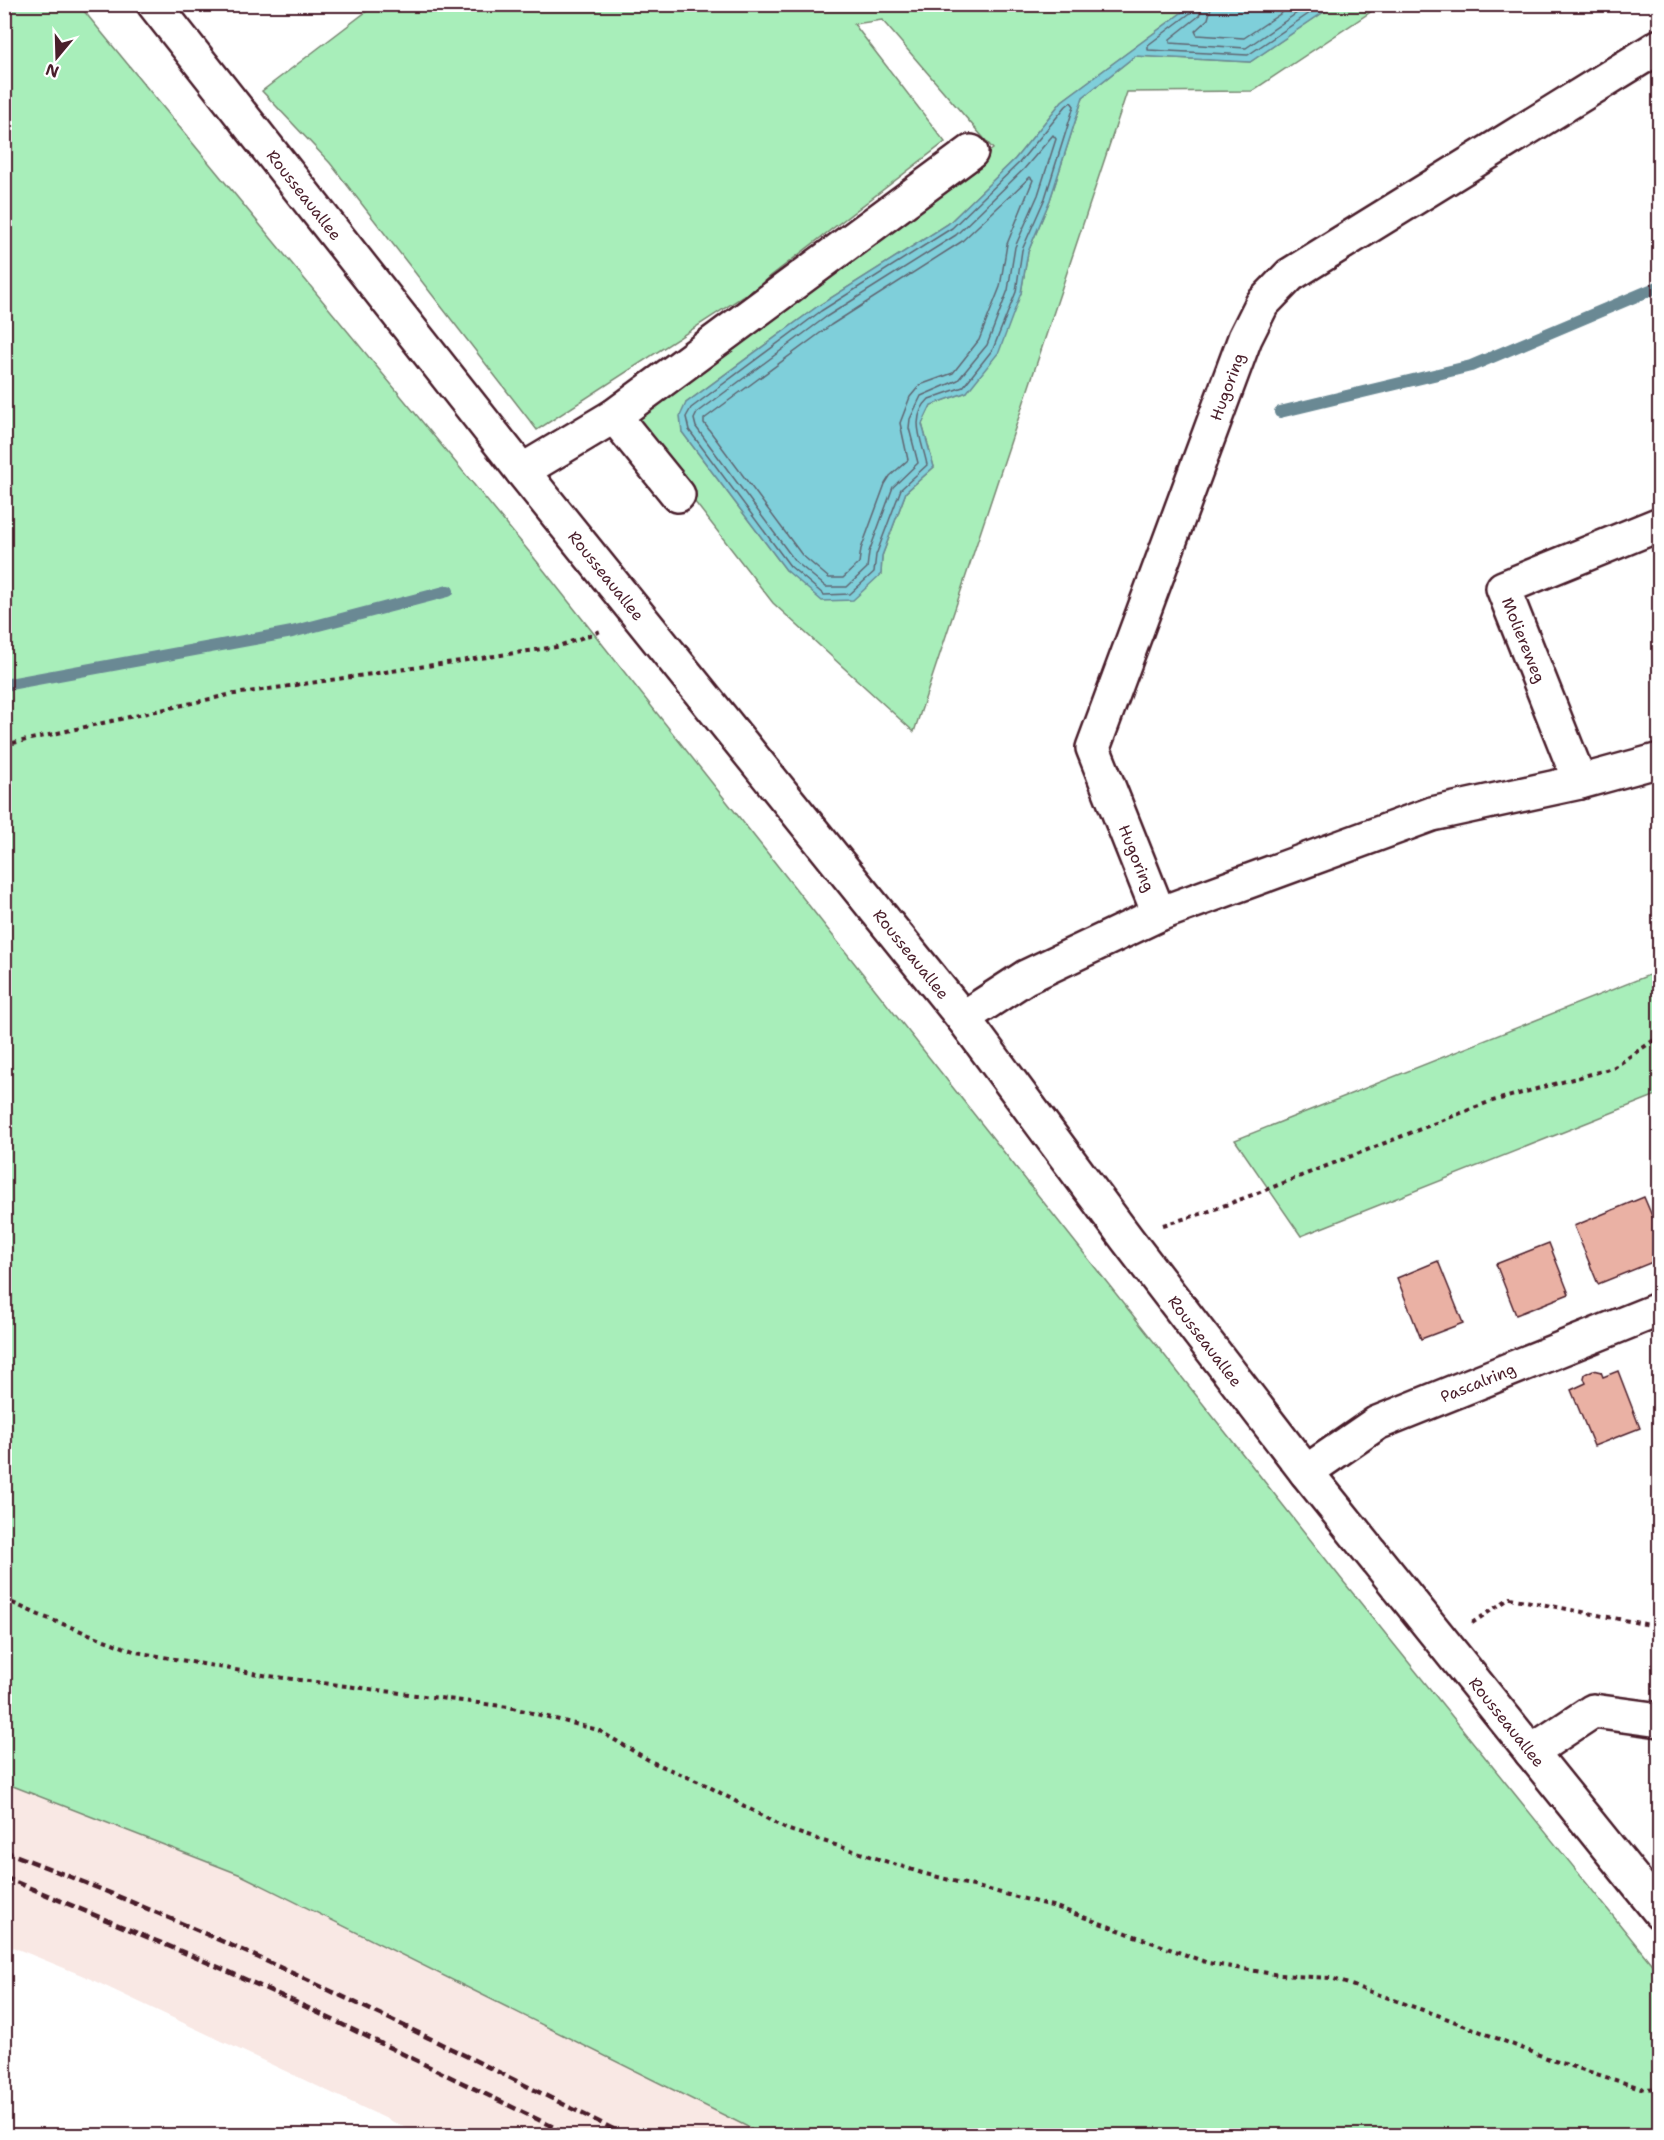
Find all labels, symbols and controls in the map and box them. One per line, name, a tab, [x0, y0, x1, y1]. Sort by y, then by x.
north arrow	[27, 27, 87, 87]
text: N	[43, 59, 62, 83]
street label: Rousseauallee	[262, 146, 346, 245]
street label: Hugoring	[1205, 350, 1250, 424]
street label: Rousseauallee	[563, 527, 649, 625]
street label: Moliereweg	[1497, 594, 1550, 686]
street label: Hugoring	[1114, 821, 1160, 895]
street label: Rousseauallee	[868, 905, 954, 1004]
street label: Rousseauallee	[1163, 1291, 1247, 1391]
street label: Pascalring	[1437, 1358, 1519, 1407]
street label: Rousseauallee	[1464, 1673, 1549, 1772]

